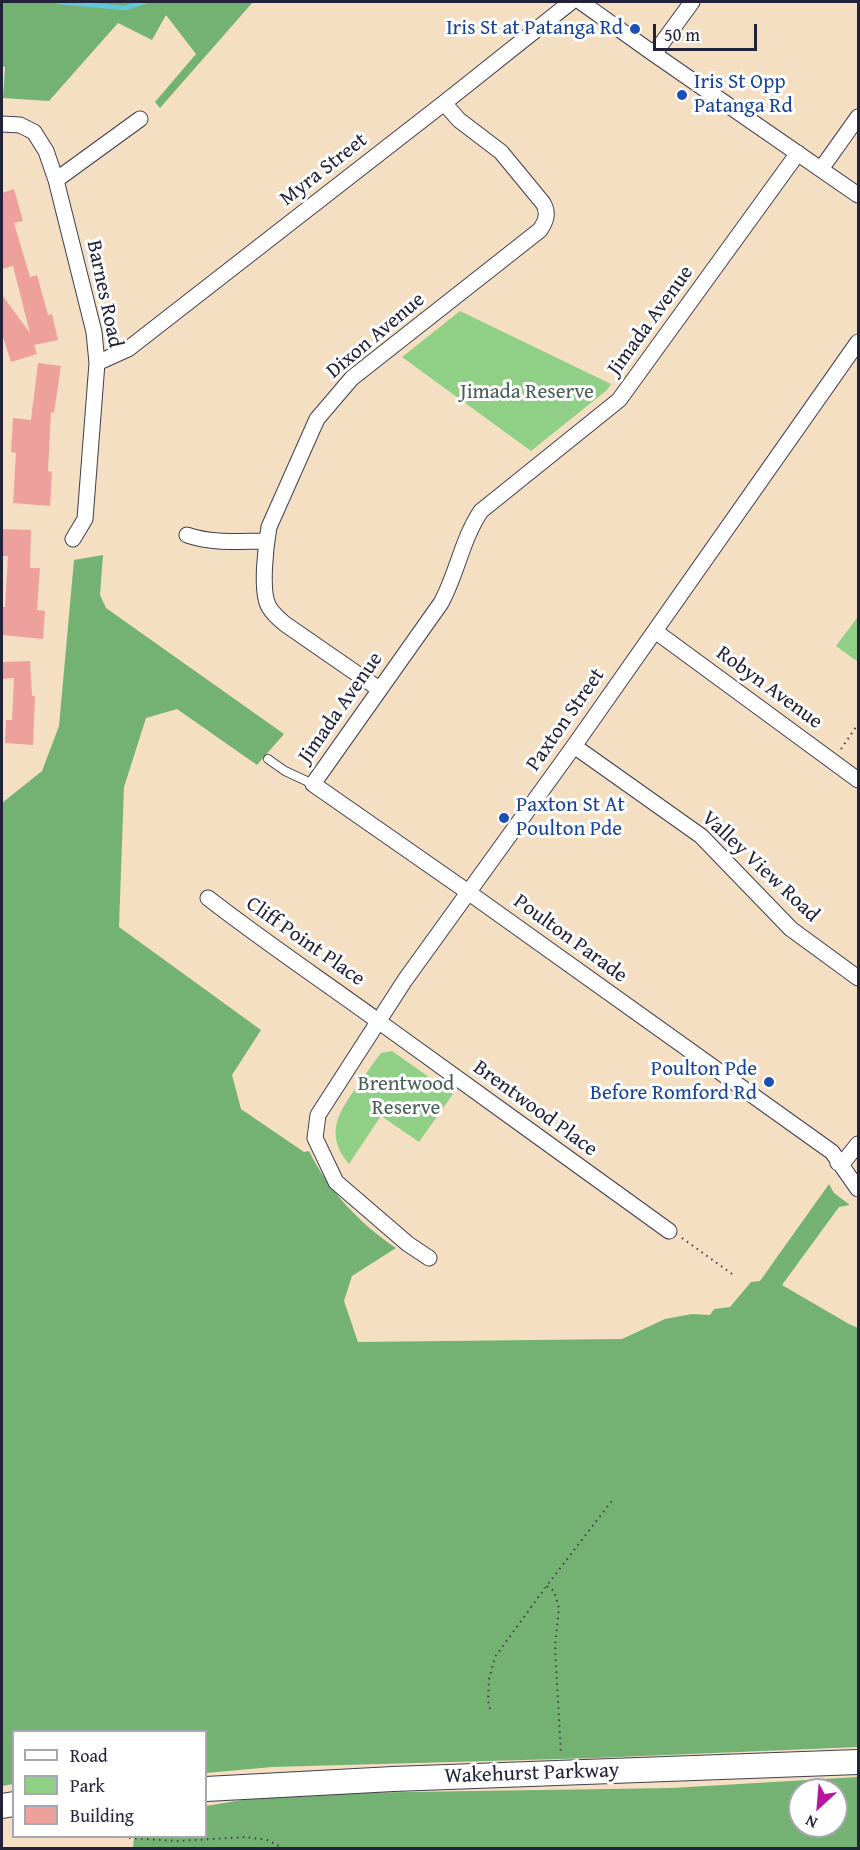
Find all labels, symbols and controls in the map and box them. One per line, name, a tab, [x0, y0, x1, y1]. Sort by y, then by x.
scale bar	[656, 12, 760, 50]
place label: Iris St at Patanga Rd	[446, 16, 623, 42]
text: 50 m	[664, 21, 700, 48]
marker: Iris St at Patanga Rd	[628, 22, 642, 36]
place label: Iris St Opp Patanga Rd	[694, 70, 793, 120]
marker: Iris St Opp Patanga Rd	[675, 88, 689, 102]
street label: Myra Street	[275, 128, 373, 212]
street label: Barnes Road	[80, 238, 128, 350]
street label: Jimada Avenue	[603, 261, 699, 381]
street label: Dixon Avenue	[322, 288, 430, 384]
park label: Jimada Reserve	[460, 380, 594, 406]
street label: Robyn Avenue	[711, 641, 827, 735]
street label: Jimada Avenue	[293, 648, 389, 768]
street label: Paxton Street	[521, 664, 611, 776]
place label: Paxton St At Poulton Pde	[516, 793, 625, 843]
street label: Valley View Road	[696, 806, 824, 928]
marker: Paxton St At Poulton Pde	[497, 811, 511, 825]
street label: Poulton Parade	[508, 889, 632, 989]
street label: Cliff Point Place	[241, 892, 369, 992]
street label: Brentwood Place	[468, 1055, 602, 1163]
place label: Poulton Pde Before Romford Rd	[590, 1057, 757, 1107]
park label: Brentwood Reserve	[358, 1072, 454, 1122]
marker: Poulton Pde Before Romford Rd	[762, 1075, 776, 1089]
legend	[12, 1730, 207, 1838]
text: Road	[70, 1742, 108, 1769]
street label: Wakehurst Parkway	[444, 1758, 620, 1790]
text: Park	[70, 1772, 105, 1799]
north arrow	[788, 1778, 848, 1838]
text: Building	[70, 1802, 134, 1829]
text: N	[801, 1809, 821, 1836]

